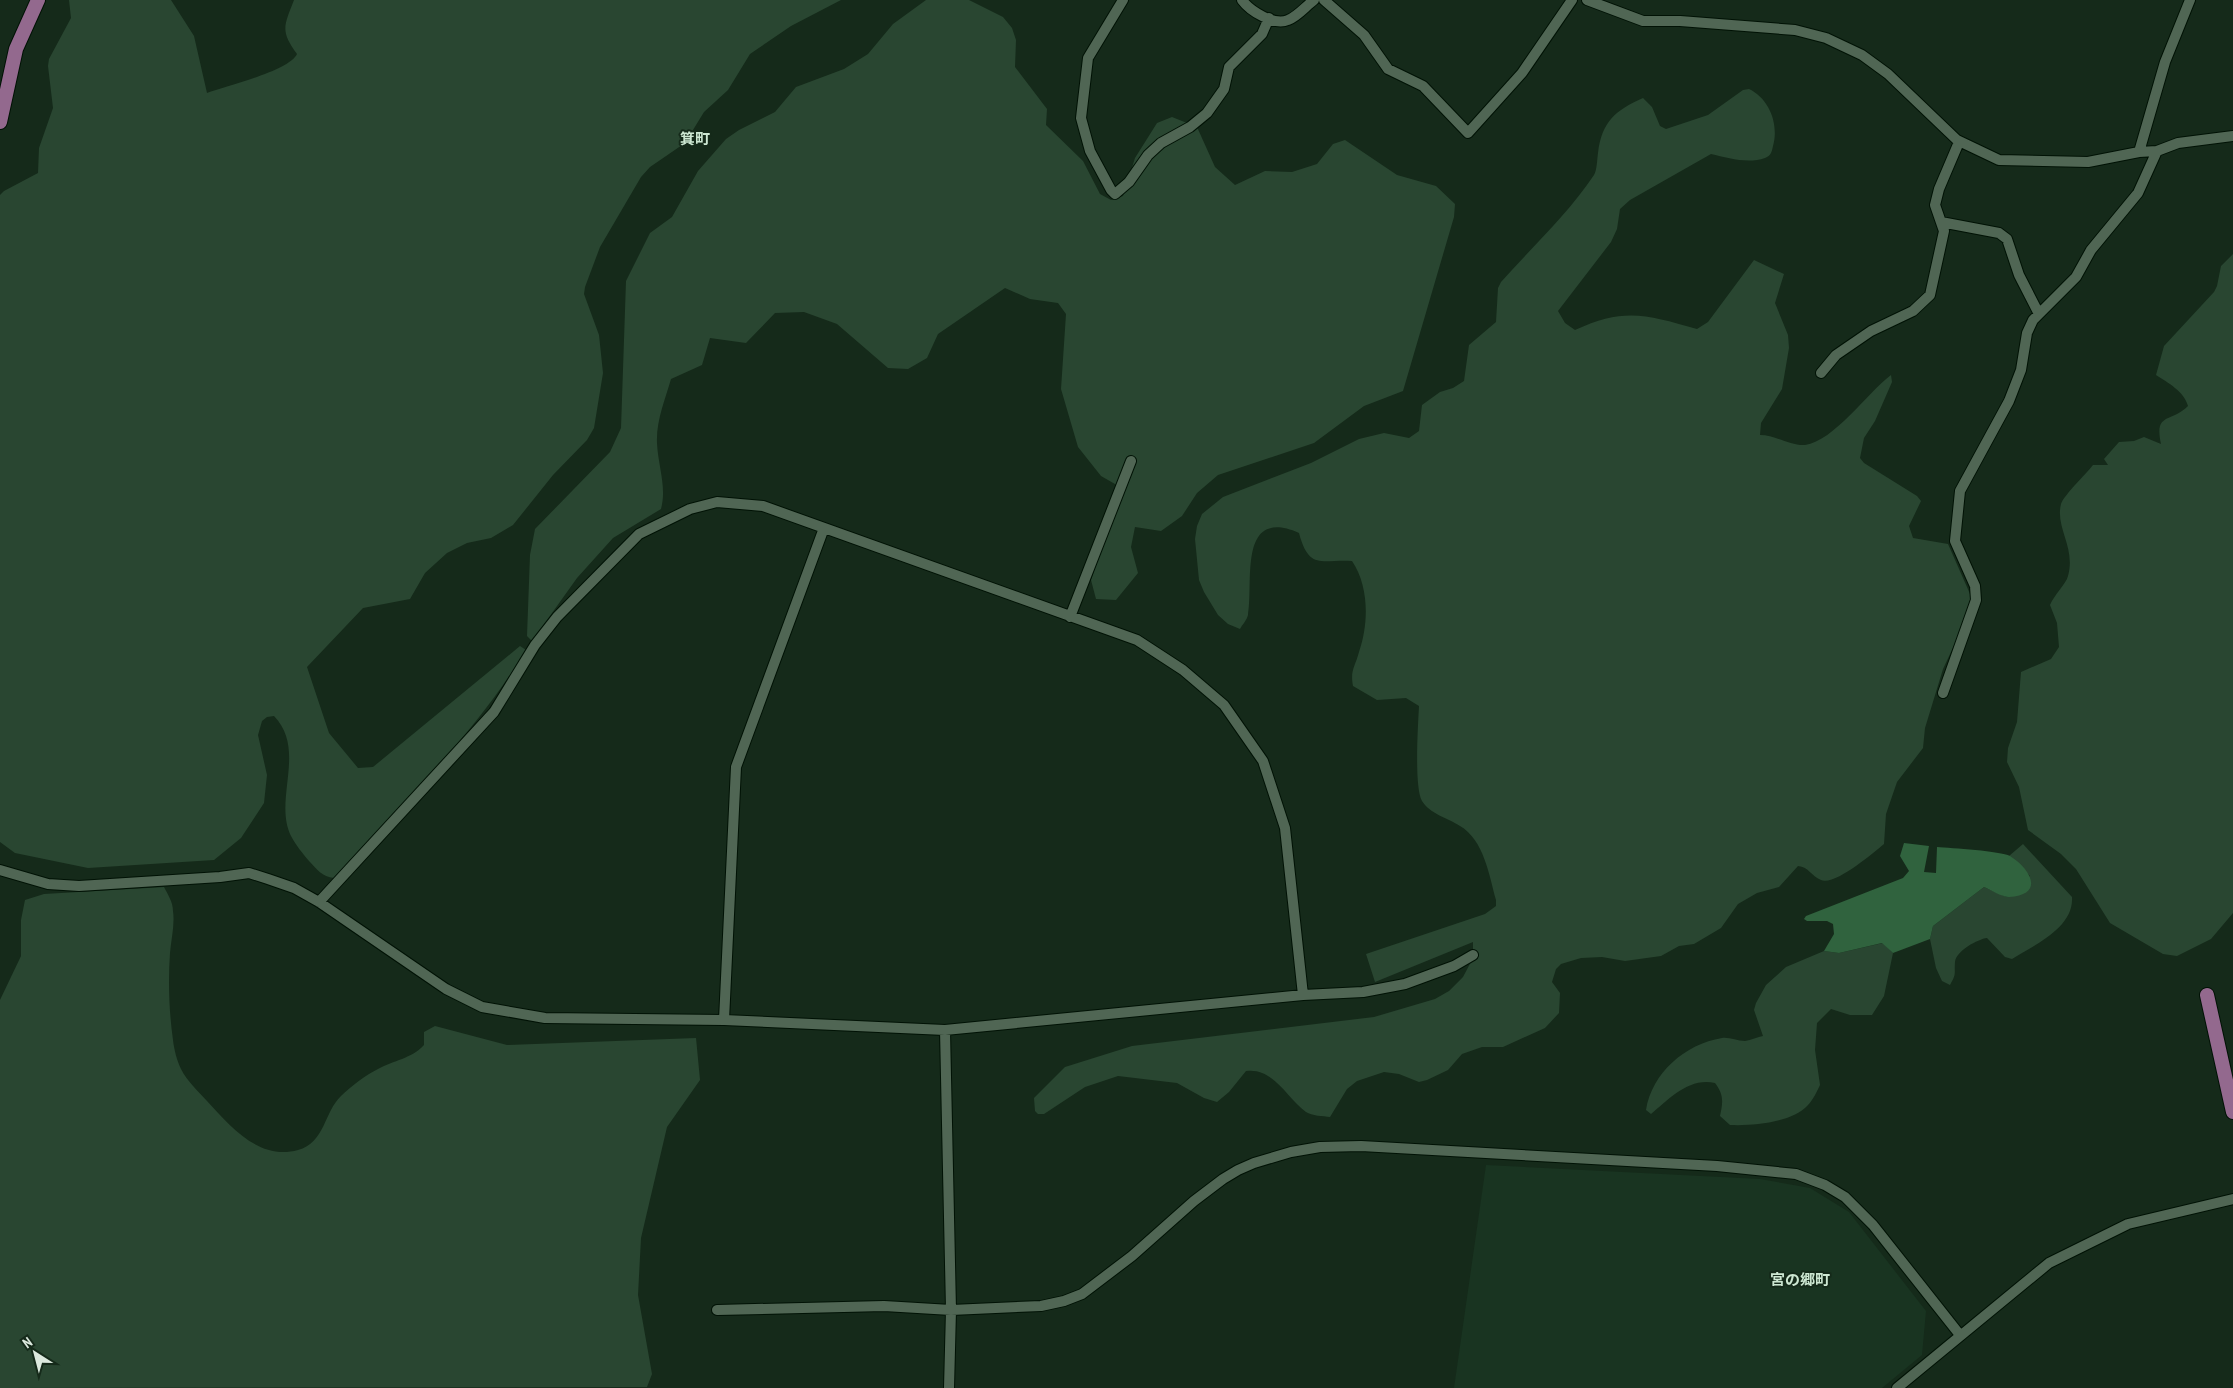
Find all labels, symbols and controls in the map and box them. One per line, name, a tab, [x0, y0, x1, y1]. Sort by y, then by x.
district label: 箕町	[680, 129, 710, 148]
district label: 宮の郷町	[1770, 1270, 1830, 1289]
north arrow	[10, 1328, 60, 1378]
text: N	[19, 1333, 36, 1352]

